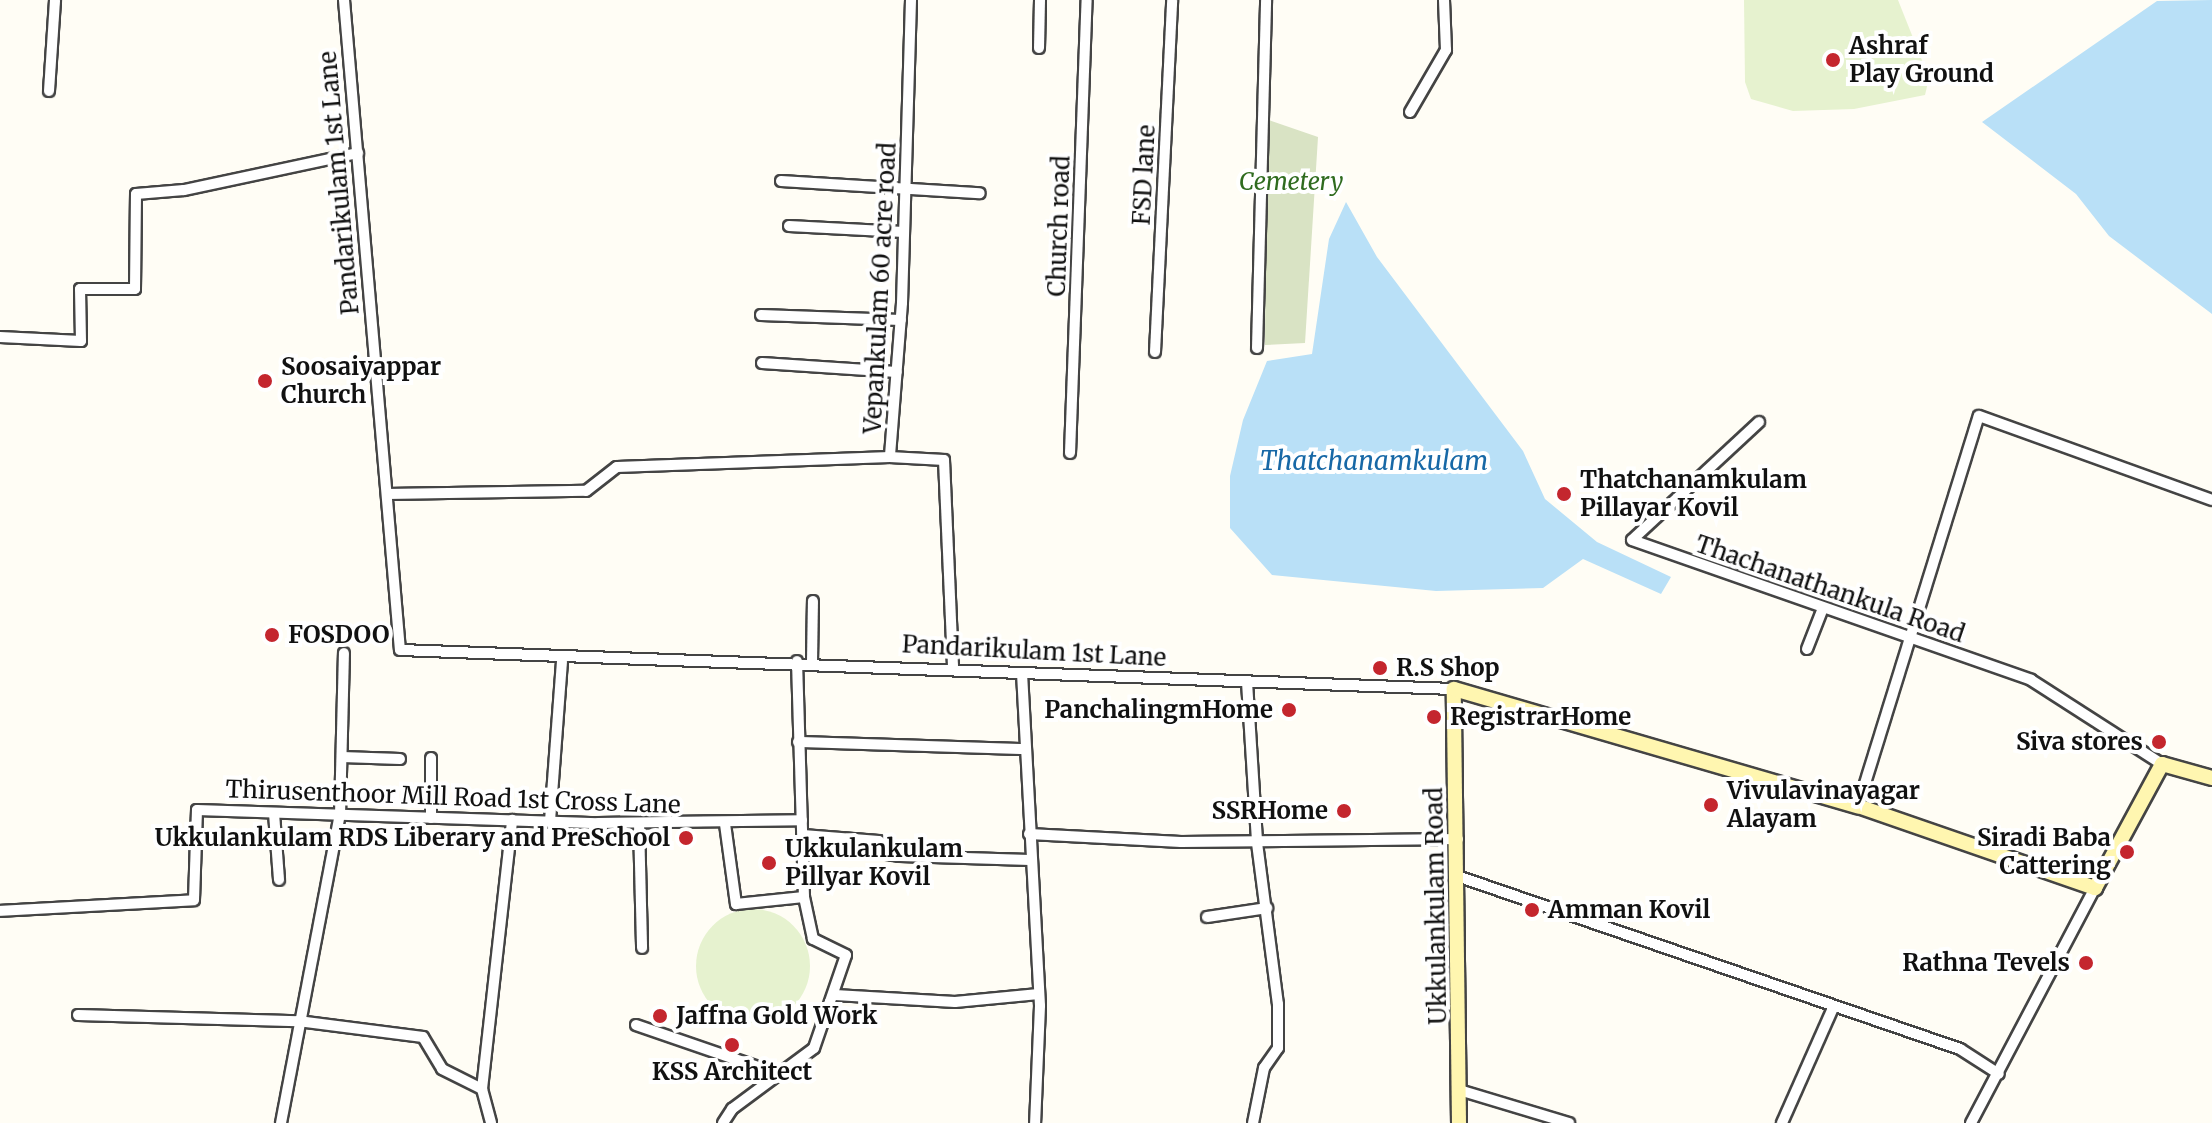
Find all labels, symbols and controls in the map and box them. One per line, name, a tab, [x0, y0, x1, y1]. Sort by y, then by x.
place label: Ashraf Play Ground	[1849, 32, 1994, 88]
street label: Pandarikulam 1st Lane	[313, 50, 365, 316]
marker: Ashraf Play Ground	[1824, 51, 1842, 69]
street label: FSD lane	[1127, 124, 1161, 226]
street label: Vepankulam 60 acre road	[858, 142, 902, 434]
street label: Church road	[1042, 155, 1076, 297]
park label: Cemetery	[1239, 168, 1343, 196]
place label: Soosaiyappar Church	[281, 353, 441, 409]
marker: Soosaiyappar Church	[256, 372, 274, 390]
water label: Thatchanamkulam	[1260, 445, 1488, 477]
place label: Thatchanamkulam Pillayar Kovil	[1580, 466, 1807, 522]
marker: Thatchanamkulam Pillayar Kovil	[1555, 485, 1573, 503]
street label: Thachanathankula Road	[1692, 529, 1968, 649]
place label: FOSDOO	[288, 621, 389, 649]
marker: FOSDOO	[263, 626, 281, 644]
street label: Pandarikulam 1st Lane	[901, 630, 1167, 672]
place label: R.S Shop	[1396, 654, 1500, 682]
marker: R.S Shop	[1371, 659, 1389, 677]
place label: PanchalingmHome	[1044, 696, 1273, 724]
marker: PanchalingmHome	[1280, 701, 1298, 719]
place label: RegistrarHome	[1450, 703, 1631, 731]
marker: RegistrarHome	[1425, 708, 1443, 726]
place label: Siva stores	[2016, 728, 2143, 756]
marker: Siva stores	[2150, 733, 2168, 751]
street label: Thirusenthoor Mill Road 1st Cross Lane	[225, 775, 681, 819]
place label: Vivulavinayagar Alayam	[1727, 777, 1920, 833]
street label: Ukkulankulam Road	[1420, 787, 1452, 1025]
marker: Vivulavinayagar Alayam	[1702, 796, 1720, 814]
place label: SSRHome	[1211, 797, 1328, 825]
marker: SSRHome	[1335, 802, 1353, 820]
place label: Ukkulankulam RDS Liberary and PreSchool	[155, 824, 670, 852]
place label: Siradi Baba Cattering	[1977, 824, 2111, 880]
marker: Ukkulankulam RDS Liberary and PreSchool	[677, 829, 695, 847]
place label: Ukkulankulam Pillyar Kovil	[785, 835, 963, 891]
marker: Siradi Baba Cattering	[2118, 843, 2136, 861]
marker: Ukkulankulam Pillyar Kovil	[760, 854, 778, 872]
place label: Amman Kovil	[1548, 896, 1710, 924]
marker: Amman Kovil	[1523, 901, 1541, 919]
place label: Rathna Tevels	[1902, 949, 2070, 977]
marker: Rathna Tevels	[2077, 954, 2095, 972]
place label: Jaffna Gold Work	[676, 1002, 877, 1030]
marker: Jaffna Gold Work	[651, 1007, 669, 1025]
marker: KSS Architect	[723, 1036, 741, 1054]
place label: KSS Architect	[652, 1058, 812, 1086]

